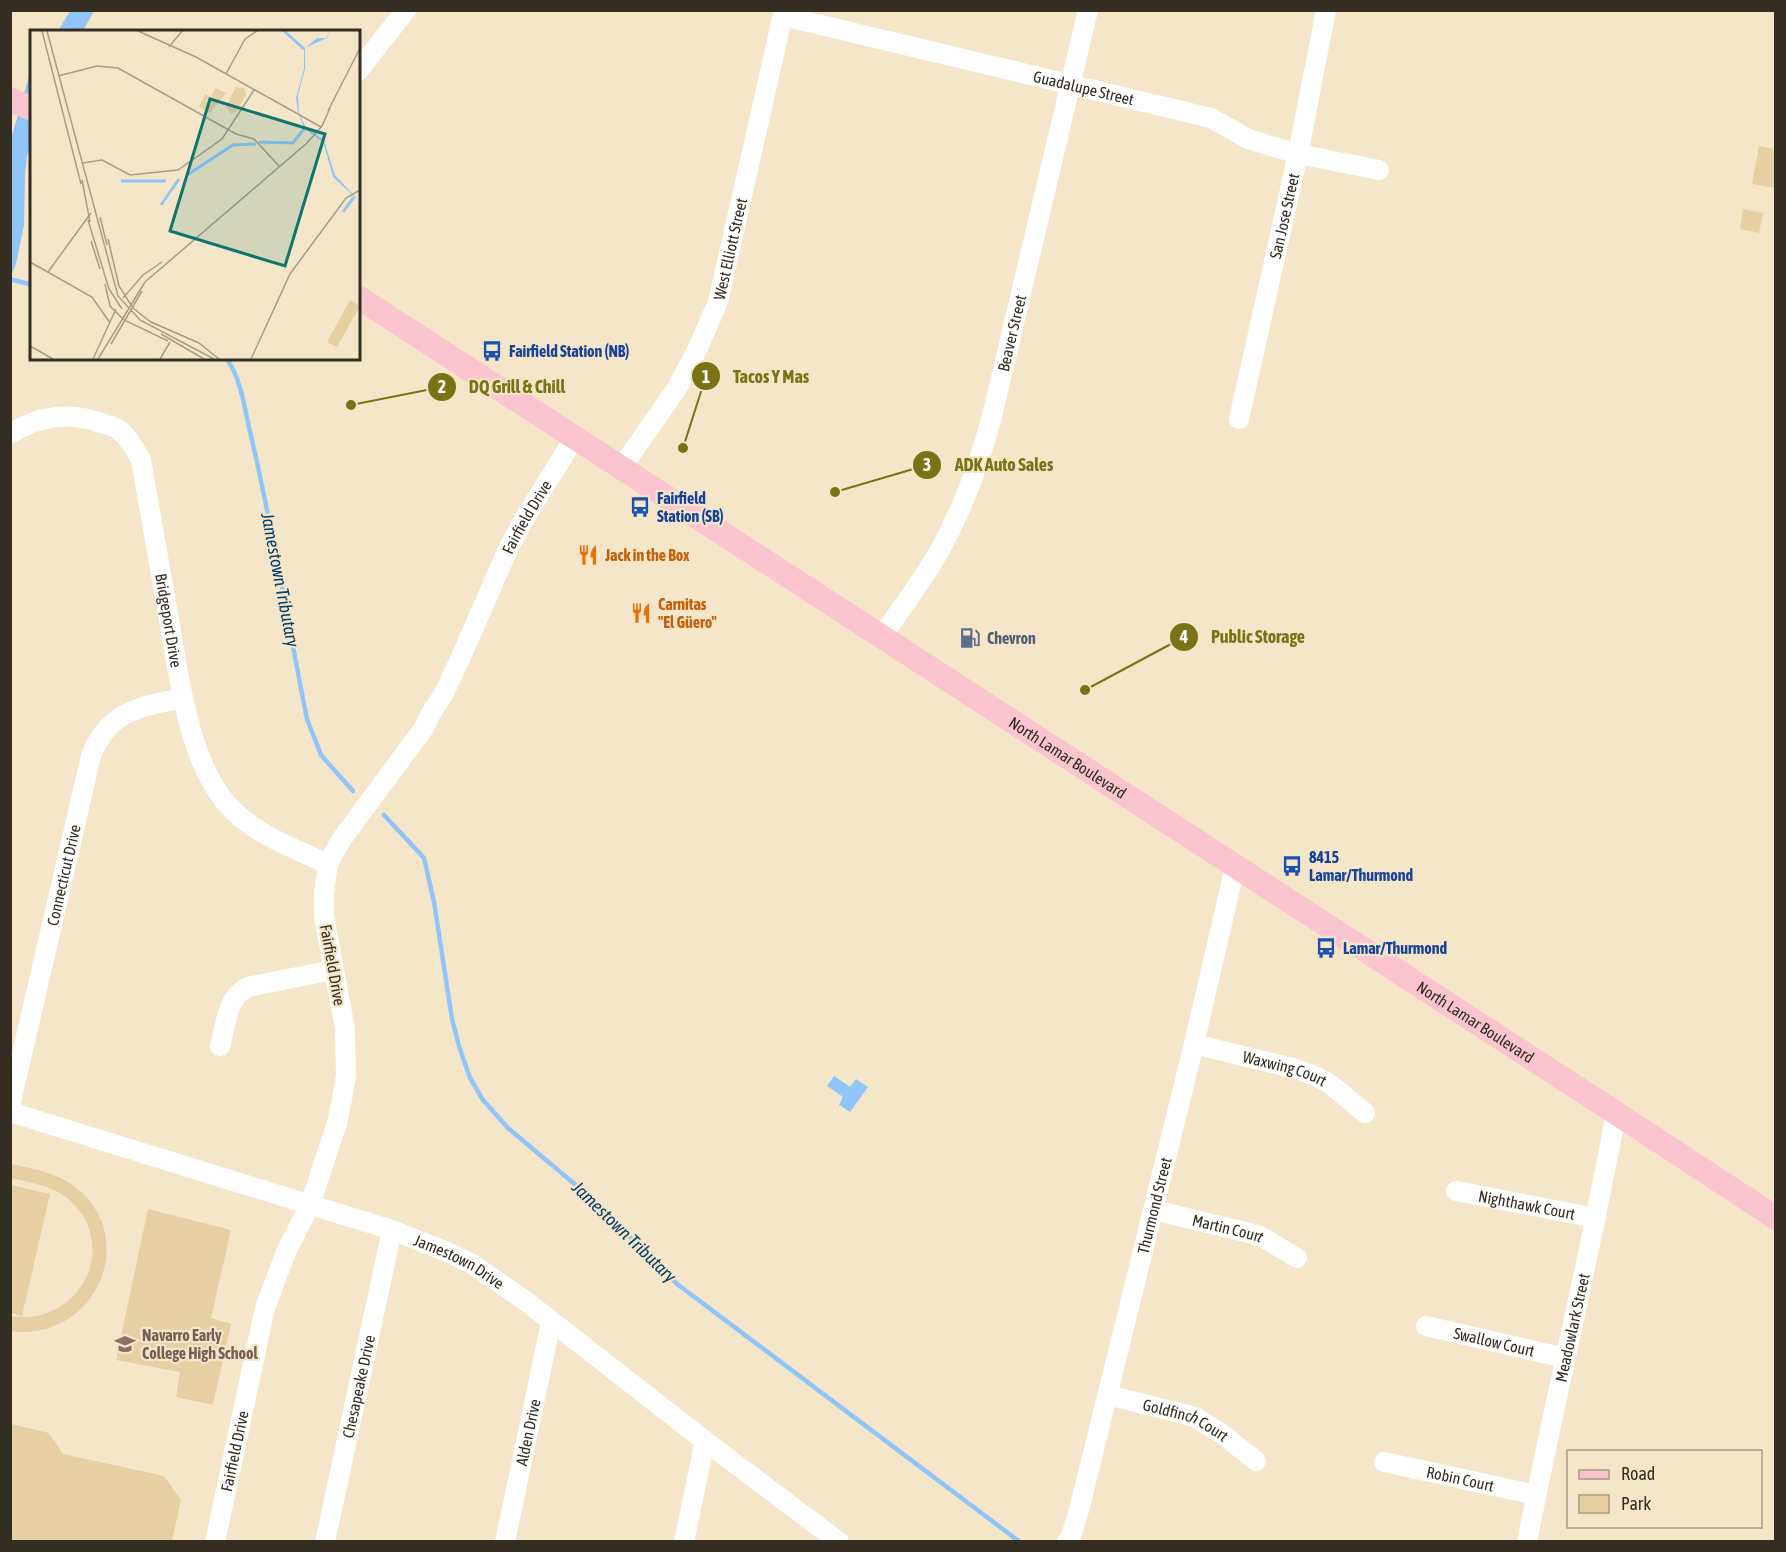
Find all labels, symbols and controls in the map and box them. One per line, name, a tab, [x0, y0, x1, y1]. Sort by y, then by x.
inset map	[30, 30, 360, 360]
street label: Guadalupe Street	[1031, 67, 1136, 108]
street label: San Jose Street	[1266, 171, 1303, 260]
street label: West Elliott Street	[710, 196, 750, 302]
street label: Beaver Street	[994, 293, 1029, 373]
bus stop icon: Fairfield Station (NB)	[480, 339, 504, 363]
place label: Fairfield Station (NB)	[509, 342, 629, 360]
callout: Tacos Y Mas	[691, 358, 821, 394]
text: 1	[702, 366, 710, 387]
text: Tacos Y Mas	[733, 366, 810, 387]
callout: DQ Grill & Chill	[427, 369, 577, 405]
text: 2	[438, 376, 446, 397]
text: DQ Grill & Chill	[469, 376, 565, 397]
callout: ADK Auto Sales	[912, 447, 1065, 483]
text: 3	[923, 454, 931, 475]
text: ADK Auto Sales	[954, 454, 1054, 475]
street label: Fairfield Drive	[498, 477, 555, 556]
place label: Fairfield Station (SB)	[657, 489, 724, 525]
bus stop icon: Fairfield Station (SB)	[628, 495, 652, 519]
water label: Jamestown Tributary	[257, 510, 304, 649]
restaurant icon: Jack in the Box	[576, 543, 600, 567]
place label: Jack in the Box	[604, 546, 690, 564]
street label: Bridgeport Drive	[152, 572, 186, 669]
place label: Carnitas "El Güero"	[658, 595, 718, 631]
restaurant icon: Carnitas "El Güero"	[629, 601, 653, 625]
callout: Public Storage	[1169, 619, 1317, 655]
fuel station icon: Chevron	[958, 626, 982, 650]
text: 4	[1179, 626, 1188, 647]
text: Public Storage	[1211, 626, 1305, 647]
place label: Chevron	[987, 629, 1036, 647]
street label: North Lamar Boulevard	[1006, 713, 1130, 802]
street label: Connecticut Drive	[43, 823, 84, 927]
place label: 8415 Lamar/Thurmond	[1309, 848, 1413, 884]
bus stop icon: 8415 Lamar/Thurmond	[1280, 854, 1304, 878]
street label: Fairfield Drive	[317, 923, 349, 1007]
bus stop icon: Lamar/Thurmond	[1314, 936, 1338, 960]
place label: Lamar/Thurmond	[1343, 939, 1447, 957]
street label: North Lamar Boulevard	[1414, 977, 1537, 1066]
street label: Waxwing Court	[1241, 1047, 1330, 1090]
street label: Thurmond Street	[1134, 1155, 1175, 1256]
water label: Jamestown Tributary	[567, 1176, 681, 1287]
street label: Nighthawk Court	[1477, 1187, 1577, 1223]
street label: Martin Court	[1190, 1211, 1268, 1246]
street label: Jamestown Drive	[411, 1231, 508, 1292]
street label: Meadowlark Street	[1552, 1271, 1593, 1384]
street label: Swallow Court	[1452, 1324, 1537, 1360]
place label: Navarro Early College High School	[142, 1326, 259, 1362]
school or university icon: Navarro Early College High School	[113, 1332, 137, 1356]
street label: Chesapeake Drive	[339, 1333, 378, 1440]
street label: Goldfinch Court	[1141, 1395, 1233, 1445]
street label: Alden Drive	[512, 1397, 544, 1467]
street label: Fairfield Drive	[217, 1409, 252, 1493]
legend	[1567, 1450, 1762, 1528]
street label: Robin Court	[1425, 1462, 1496, 1495]
text: Road	[1621, 1463, 1655, 1484]
text: Park	[1621, 1493, 1651, 1514]

